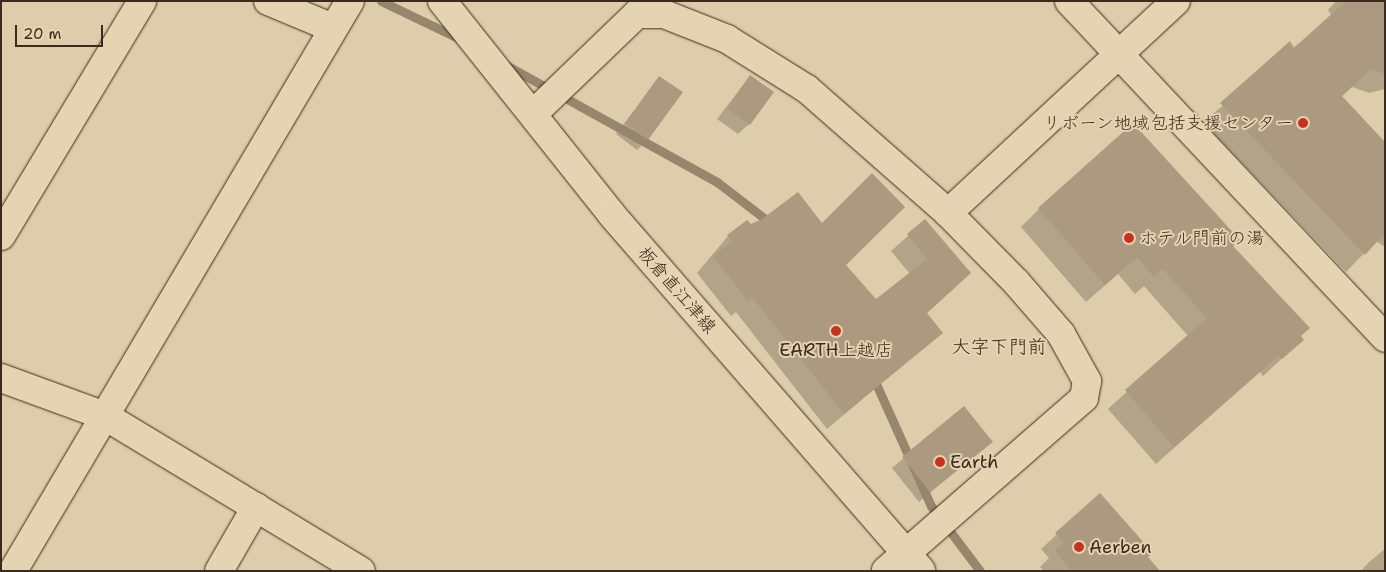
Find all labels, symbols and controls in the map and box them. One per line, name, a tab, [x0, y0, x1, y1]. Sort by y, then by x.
scale bar	[18, 15, 105, 47]
text: 20 m	[23, 24, 62, 44]
place label: リボーン地域包括支援センター	[1041, 112, 1293, 134]
marker: リボーン地域包括支援センター	[1297, 117, 1309, 129]
place label: ホテル門前の湯	[1139, 227, 1265, 249]
marker: ホテル門前の湯	[1123, 232, 1135, 244]
street label: 板倉直江津線	[633, 242, 721, 338]
marker: EARTH上越店	[830, 325, 842, 337]
district label: 大字下門前	[952, 336, 1046, 358]
place label: EARTH上越店	[779, 339, 893, 361]
place label: Earth	[950, 451, 999, 473]
marker: Earth	[934, 456, 946, 468]
place label: Aerben	[1089, 536, 1151, 558]
marker: Aerben	[1073, 541, 1085, 553]

